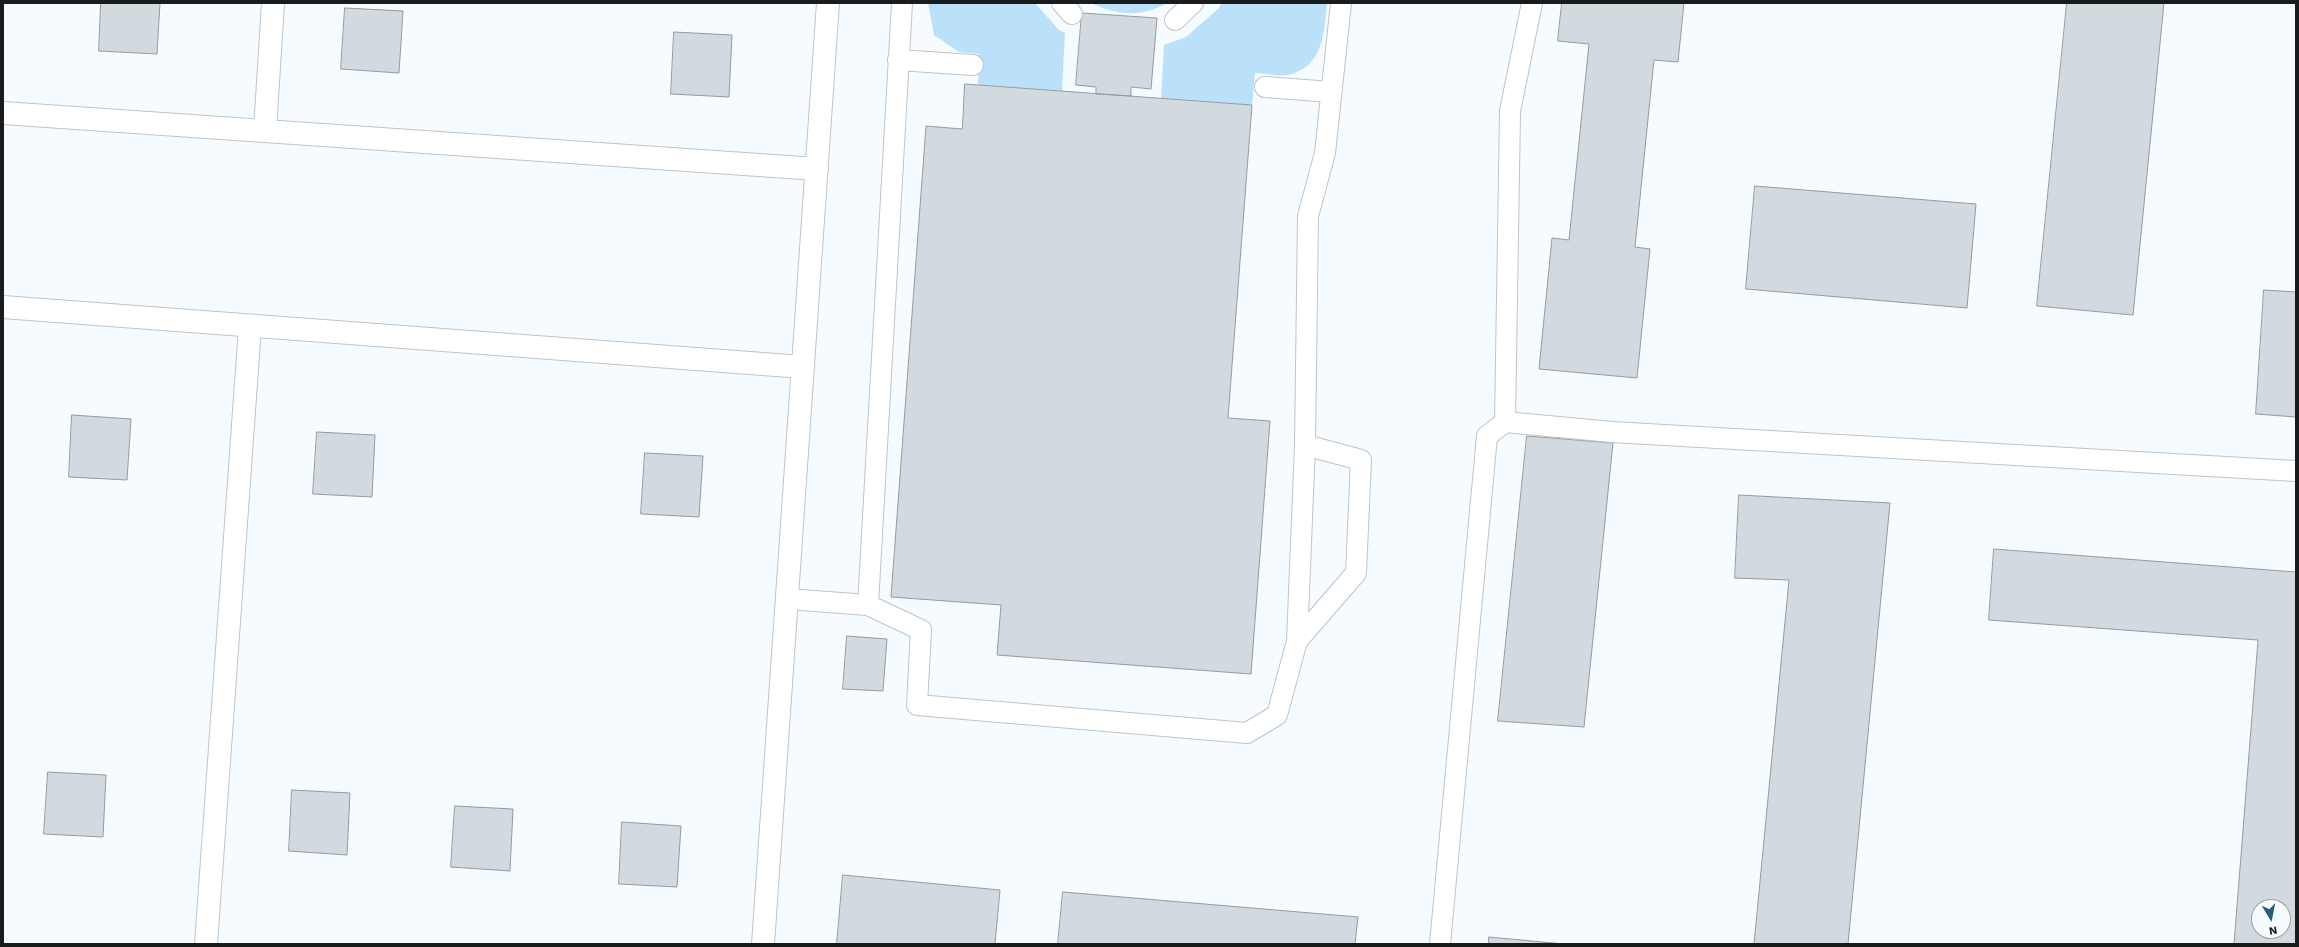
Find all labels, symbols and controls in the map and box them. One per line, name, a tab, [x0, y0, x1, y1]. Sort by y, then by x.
north arrow	[2251, 899, 2291, 939]
text: N	[2268, 923, 2278, 937]

